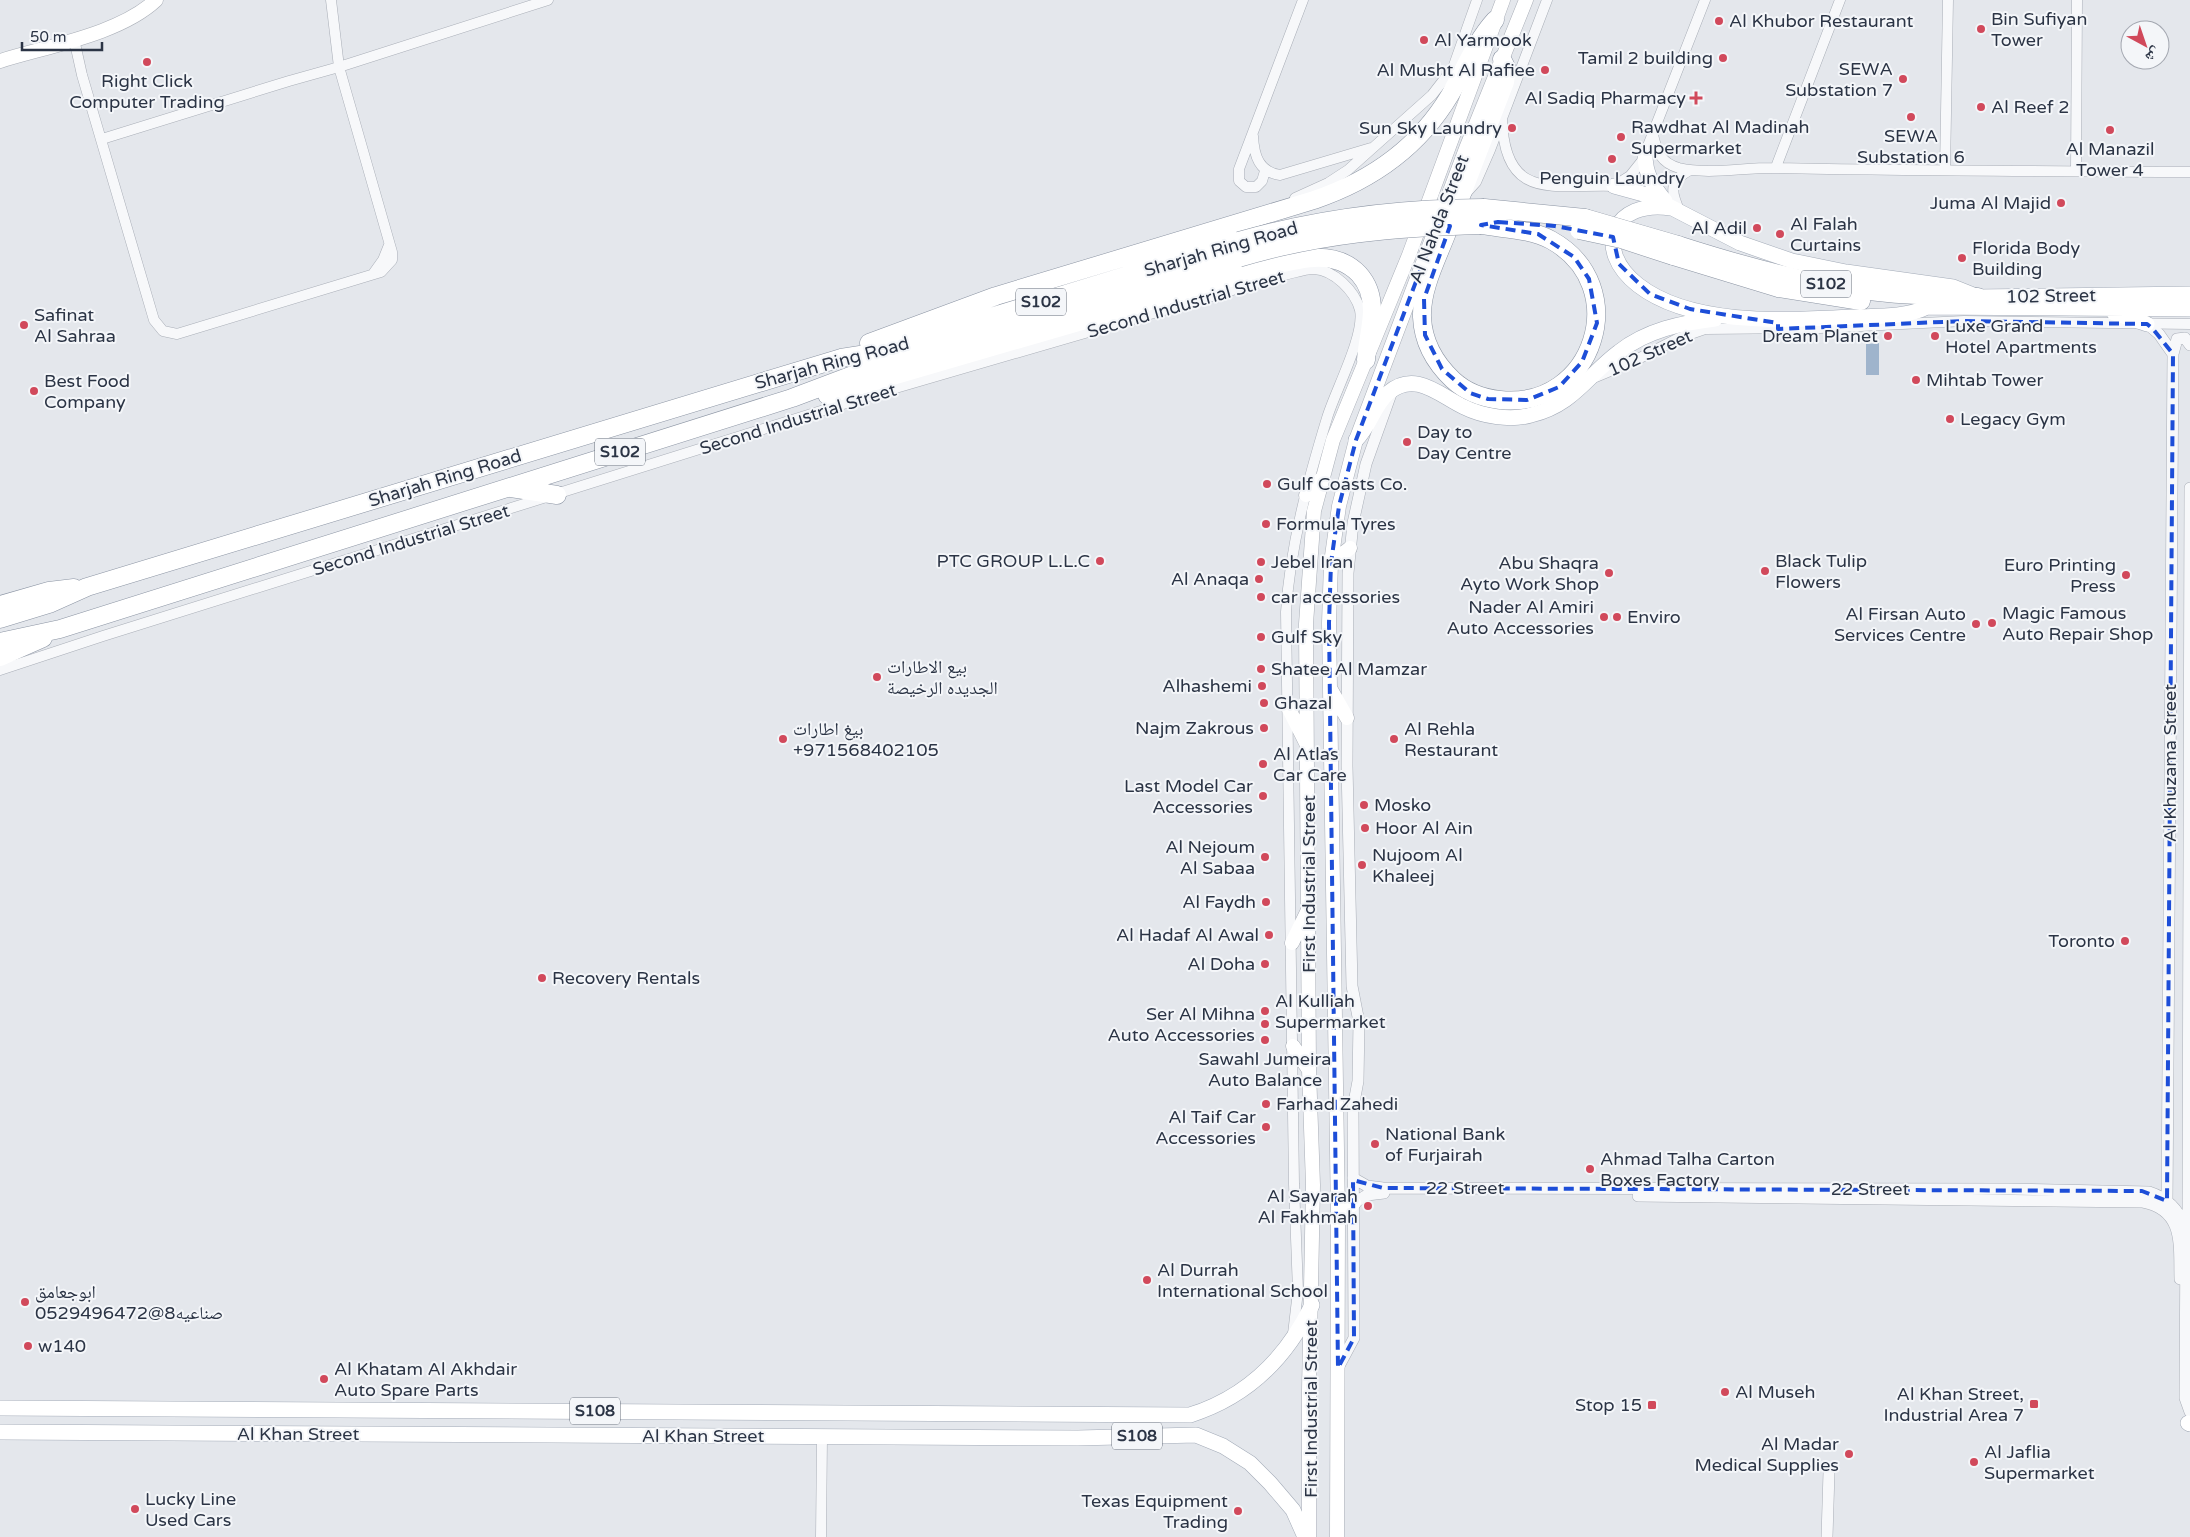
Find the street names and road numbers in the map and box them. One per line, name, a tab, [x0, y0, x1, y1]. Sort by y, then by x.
street label: Al Nahda Street	[1404, 152, 1474, 286]
street label: Sharjah Ring Road	[1142, 217, 1300, 281]
street label: Second Industrial Street	[1085, 265, 1287, 343]
road number: S102	[1801, 270, 1851, 298]
street label: 102 Street	[2006, 284, 2096, 308]
road number: S102	[1016, 288, 1066, 316]
street label: 102 Street	[1604, 325, 1696, 381]
street label: Sharjah Ring Road	[752, 332, 912, 394]
street label: Second Industrial Street	[697, 379, 899, 459]
road number: S102	[595, 438, 645, 466]
street label: Sharjah Ring Road	[366, 444, 524, 512]
street label: Second Industrial Street	[310, 500, 512, 580]
street label: Al Khuzama Street	[2159, 684, 2181, 842]
street label: First Industrial Street	[1298, 795, 1320, 973]
street label: 22 Street	[1426, 1177, 1504, 1199]
street label: 22 Street	[1831, 1178, 1909, 1200]
street label: First Industrial Street	[1300, 1320, 1322, 1498]
road number: S108	[570, 1398, 620, 1424]
road number: S108	[1112, 1422, 1162, 1450]
street label: Al Khan Street	[237, 1423, 359, 1445]
street label: Al Khan Street	[642, 1425, 764, 1447]

